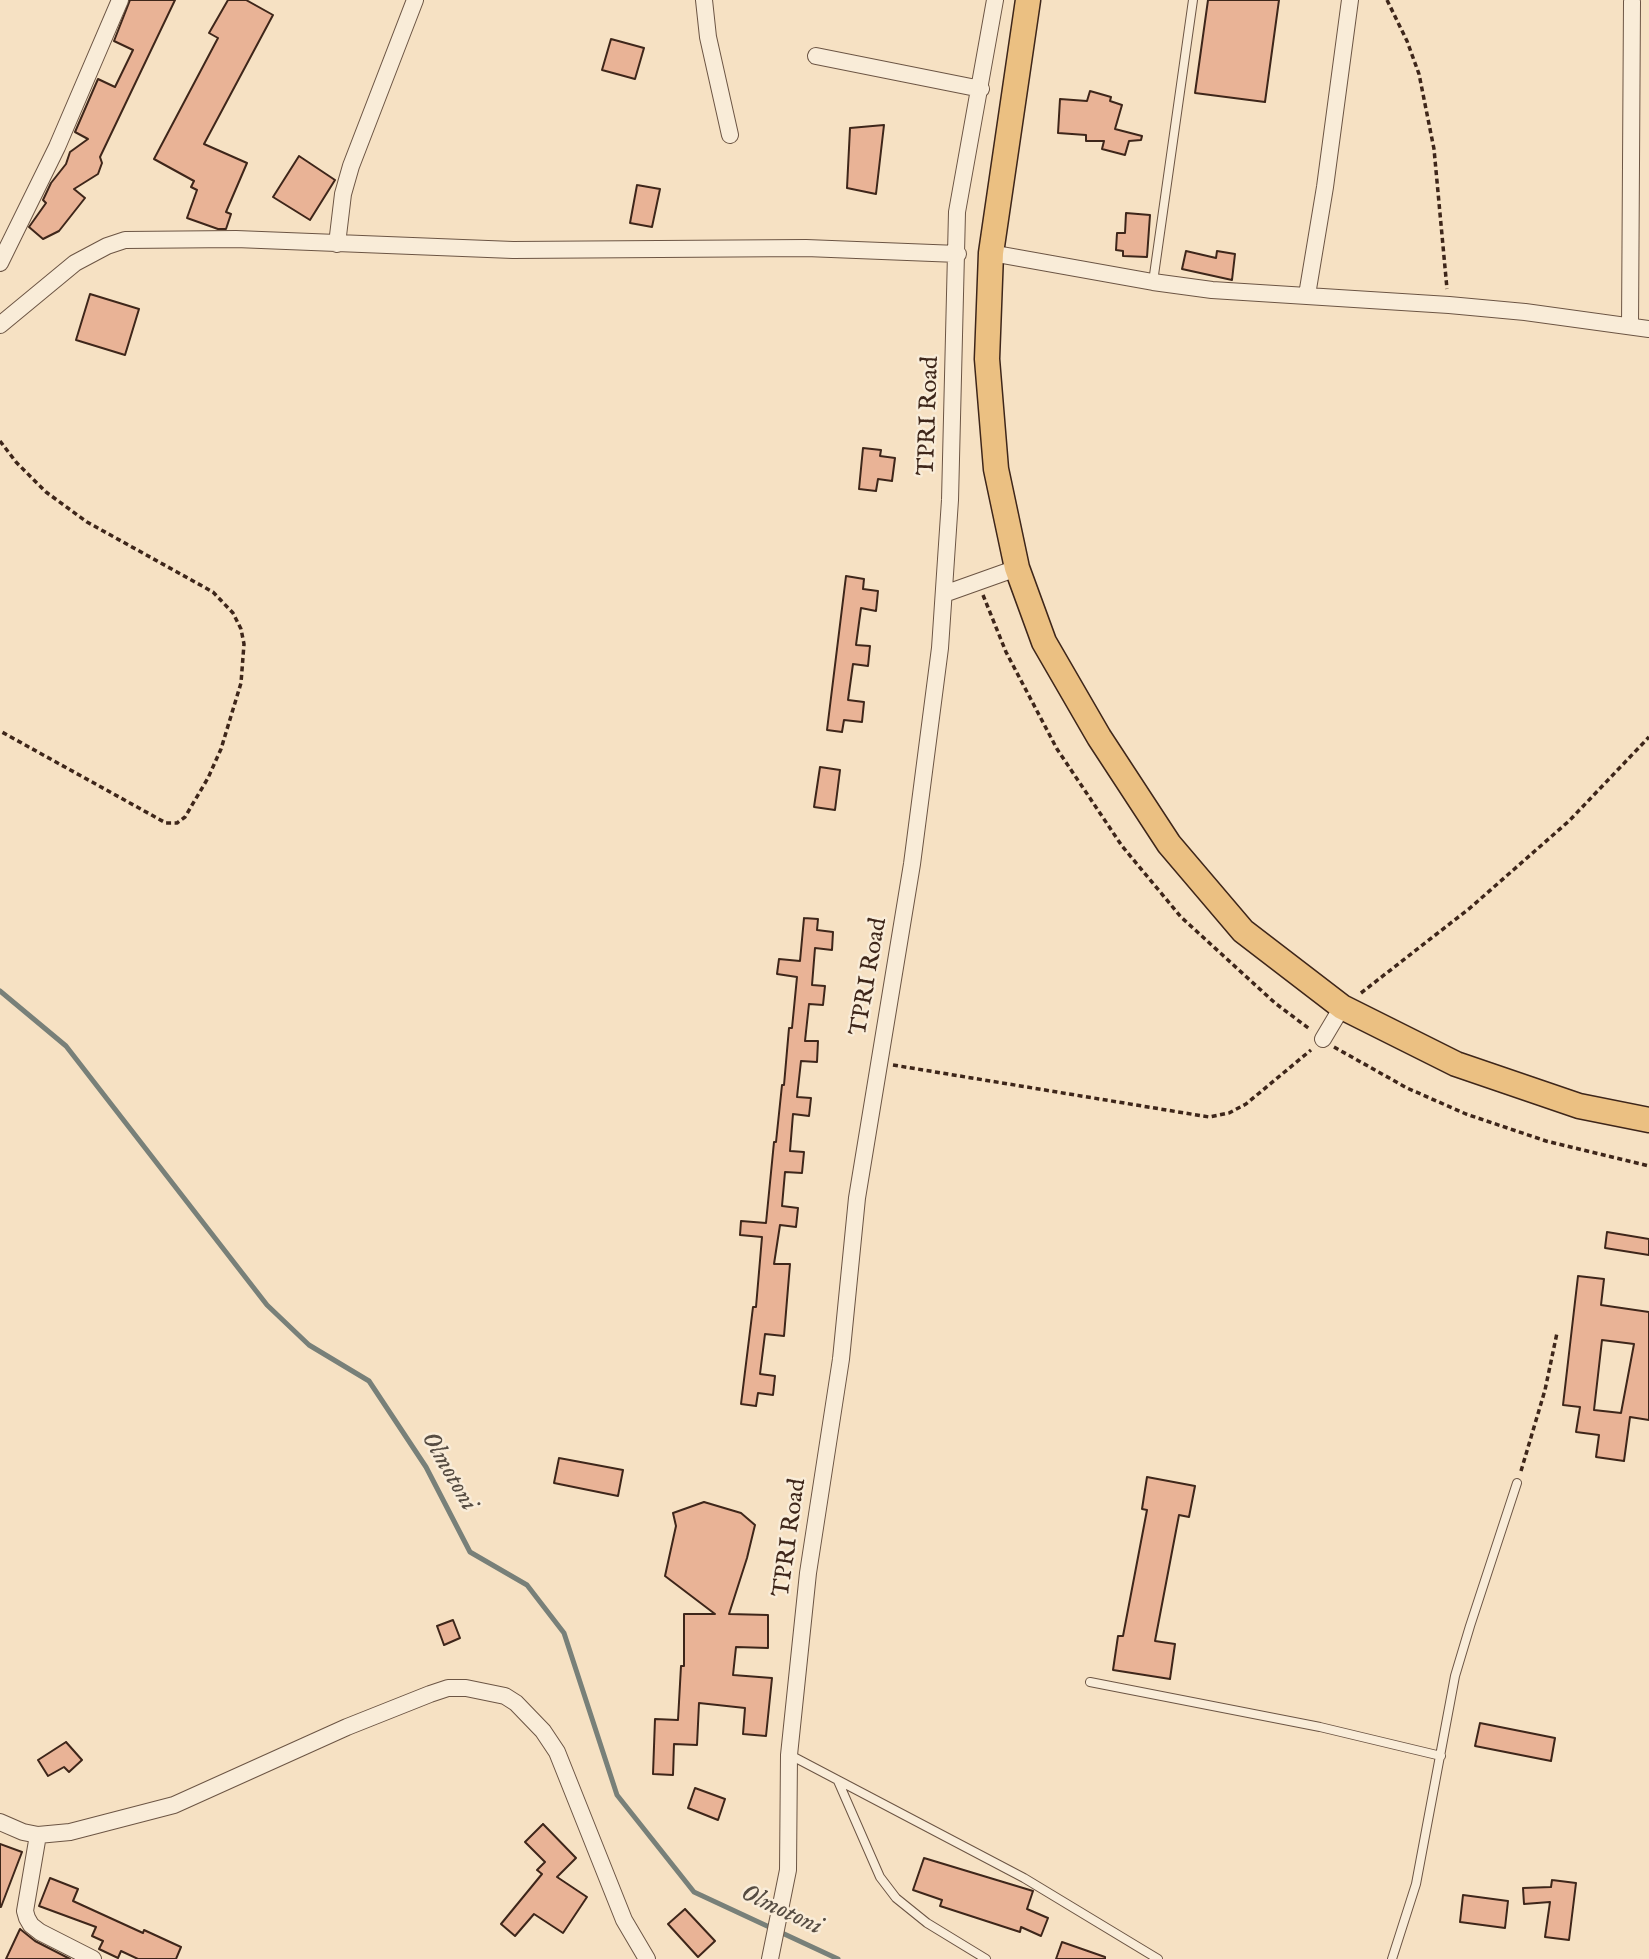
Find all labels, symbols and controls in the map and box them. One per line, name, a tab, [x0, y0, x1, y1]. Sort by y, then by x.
street label: TPRI Road	[914, 356, 946, 476]
street label: TPRI Road	[845, 916, 895, 1038]
water label: Olmotoni	[413, 1427, 483, 1517]
street label: TPRI Road	[768, 1477, 814, 1599]
water label: Olmotoni	[735, 1879, 827, 1943]

